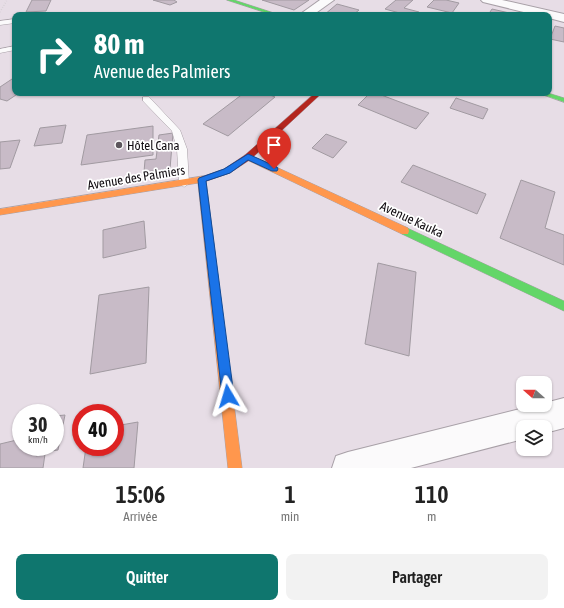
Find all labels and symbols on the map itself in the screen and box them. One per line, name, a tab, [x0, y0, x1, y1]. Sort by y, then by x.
pin	[257, 128, 291, 169]
place label: Hôtel Cana	[127, 138, 180, 153]
marker: Hôtel Cana	[114, 140, 124, 150]
street label: Avenue des Palmiers	[86, 162, 186, 193]
street label: Avenue Kauka	[378, 198, 446, 241]
position arrow	[207, 375, 249, 417]
north arrow	[516, 376, 552, 412]
speed limit sign: 40	[72, 404, 124, 456]

